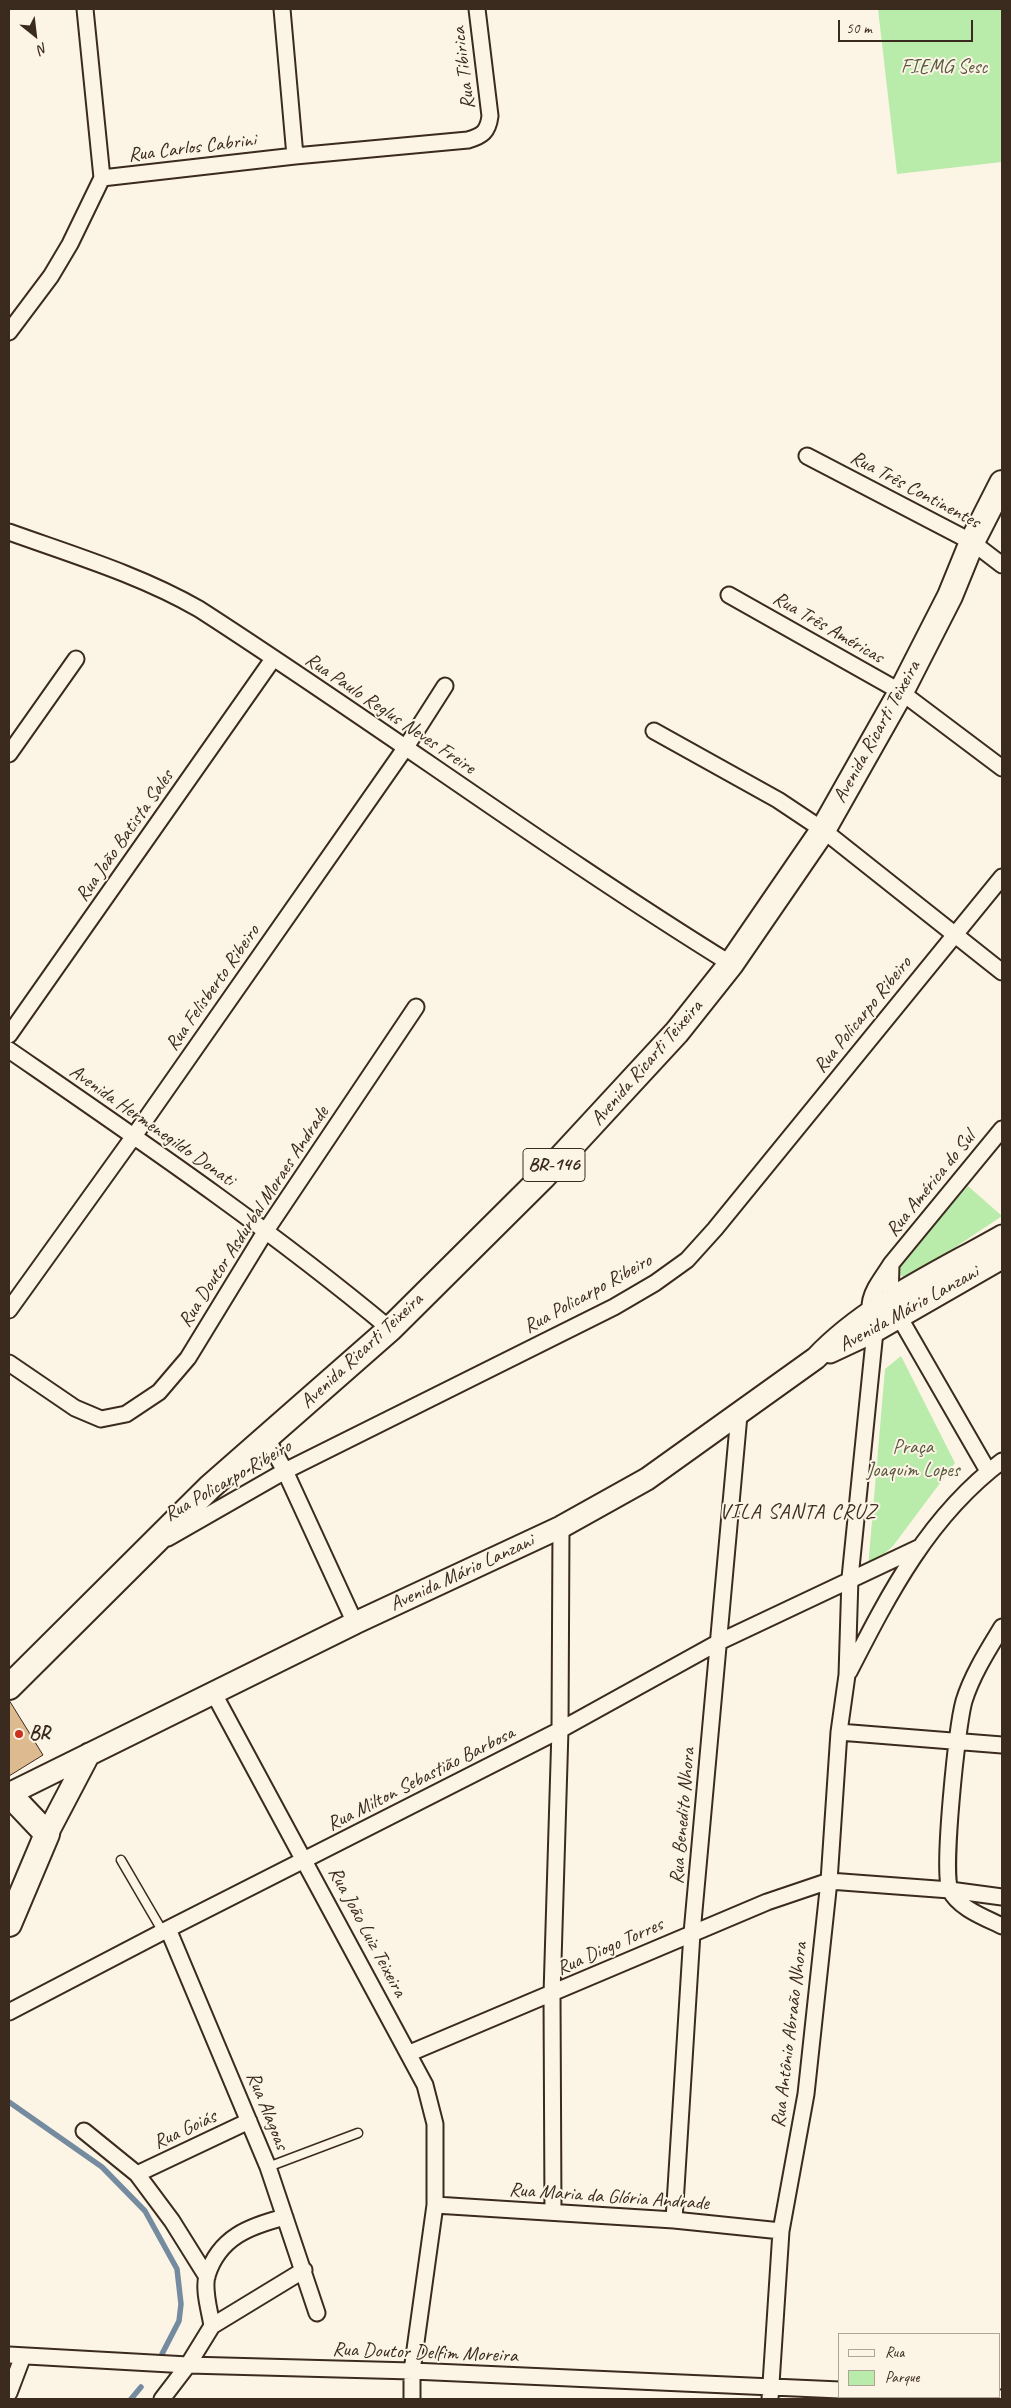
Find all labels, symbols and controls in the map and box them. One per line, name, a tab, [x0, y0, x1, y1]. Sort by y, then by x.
north arrow	[10, 10, 60, 60]
scale bar	[841, 10, 976, 42]
text: 50 m	[846, 19, 872, 38]
street label: Rua Tibirica	[447, 25, 481, 111]
text: N	[35, 39, 50, 58]
park label: FIEMG Sesc	[901, 56, 987, 80]
street label: Rua Carlos Cabrini	[127, 128, 257, 168]
street label: Rua Três Continentes	[846, 446, 984, 534]
street label: Rua Três Américas	[768, 587, 888, 669]
street label: Rua Paulo Reglus Neves Freire	[300, 648, 480, 780]
street label: Avenida Ricarti Teixeira	[828, 657, 926, 807]
street label: Rua João Batista Sales	[71, 766, 179, 906]
street label: Rua Felisberto Ribeiro	[161, 920, 265, 1056]
street label: Rua Policarpo Ribeiro	[809, 952, 917, 1078]
street label: Avenida Ricarti Teixeira	[586, 995, 708, 1131]
street label: Avenida Hermenegildo Donati	[65, 1060, 239, 1192]
street label: Rua Doutor Asdurbal Moraes Andrade	[174, 1102, 334, 1332]
street label: Rua América do Sul	[881, 1126, 981, 1242]
road number: BR-146	[523, 1148, 585, 1182]
street label: Rua Policarpo Ribeiro	[520, 1249, 656, 1339]
street label: Avenida Mário Lanzani	[835, 1261, 983, 1357]
street label: Avenida Ricarti Teixeira	[296, 1288, 428, 1414]
street label: Rua Policarpo Ribeiro	[160, 1435, 296, 1527]
park label: Praça Joaquim Lopes	[866, 1436, 960, 1483]
district label: VILA SANTA CRUZ	[718, 1499, 878, 1525]
street label: Avenida Mário Lanzani	[386, 1529, 538, 1617]
street label: Rua Milton Sebastião Barbosa	[323, 1721, 519, 1837]
place label: BR	[29, 1722, 49, 1746]
marker: BR	[13, 1728, 25, 1740]
street label: Rua Benedito Nhora	[665, 1747, 701, 1885]
street label: Rua João Luiz Teixeira	[323, 1863, 411, 2001]
street label: Rua Diogo Torres	[553, 1913, 667, 1981]
street label: Rua Antônio Abraão Nhora	[767, 1941, 813, 2129]
street label: Rua Alagoas	[241, 2069, 293, 2153]
street label: Rua Goiás	[150, 2105, 220, 2155]
street label: Rua Maria da Glória Andrade	[508, 2178, 710, 2216]
legend	[838, 2333, 1001, 2398]
street label: Rua Doutor Delfim Moreira	[332, 2338, 518, 2368]
text: Rua	[885, 2343, 904, 2362]
text: Parque	[885, 2368, 919, 2387]

